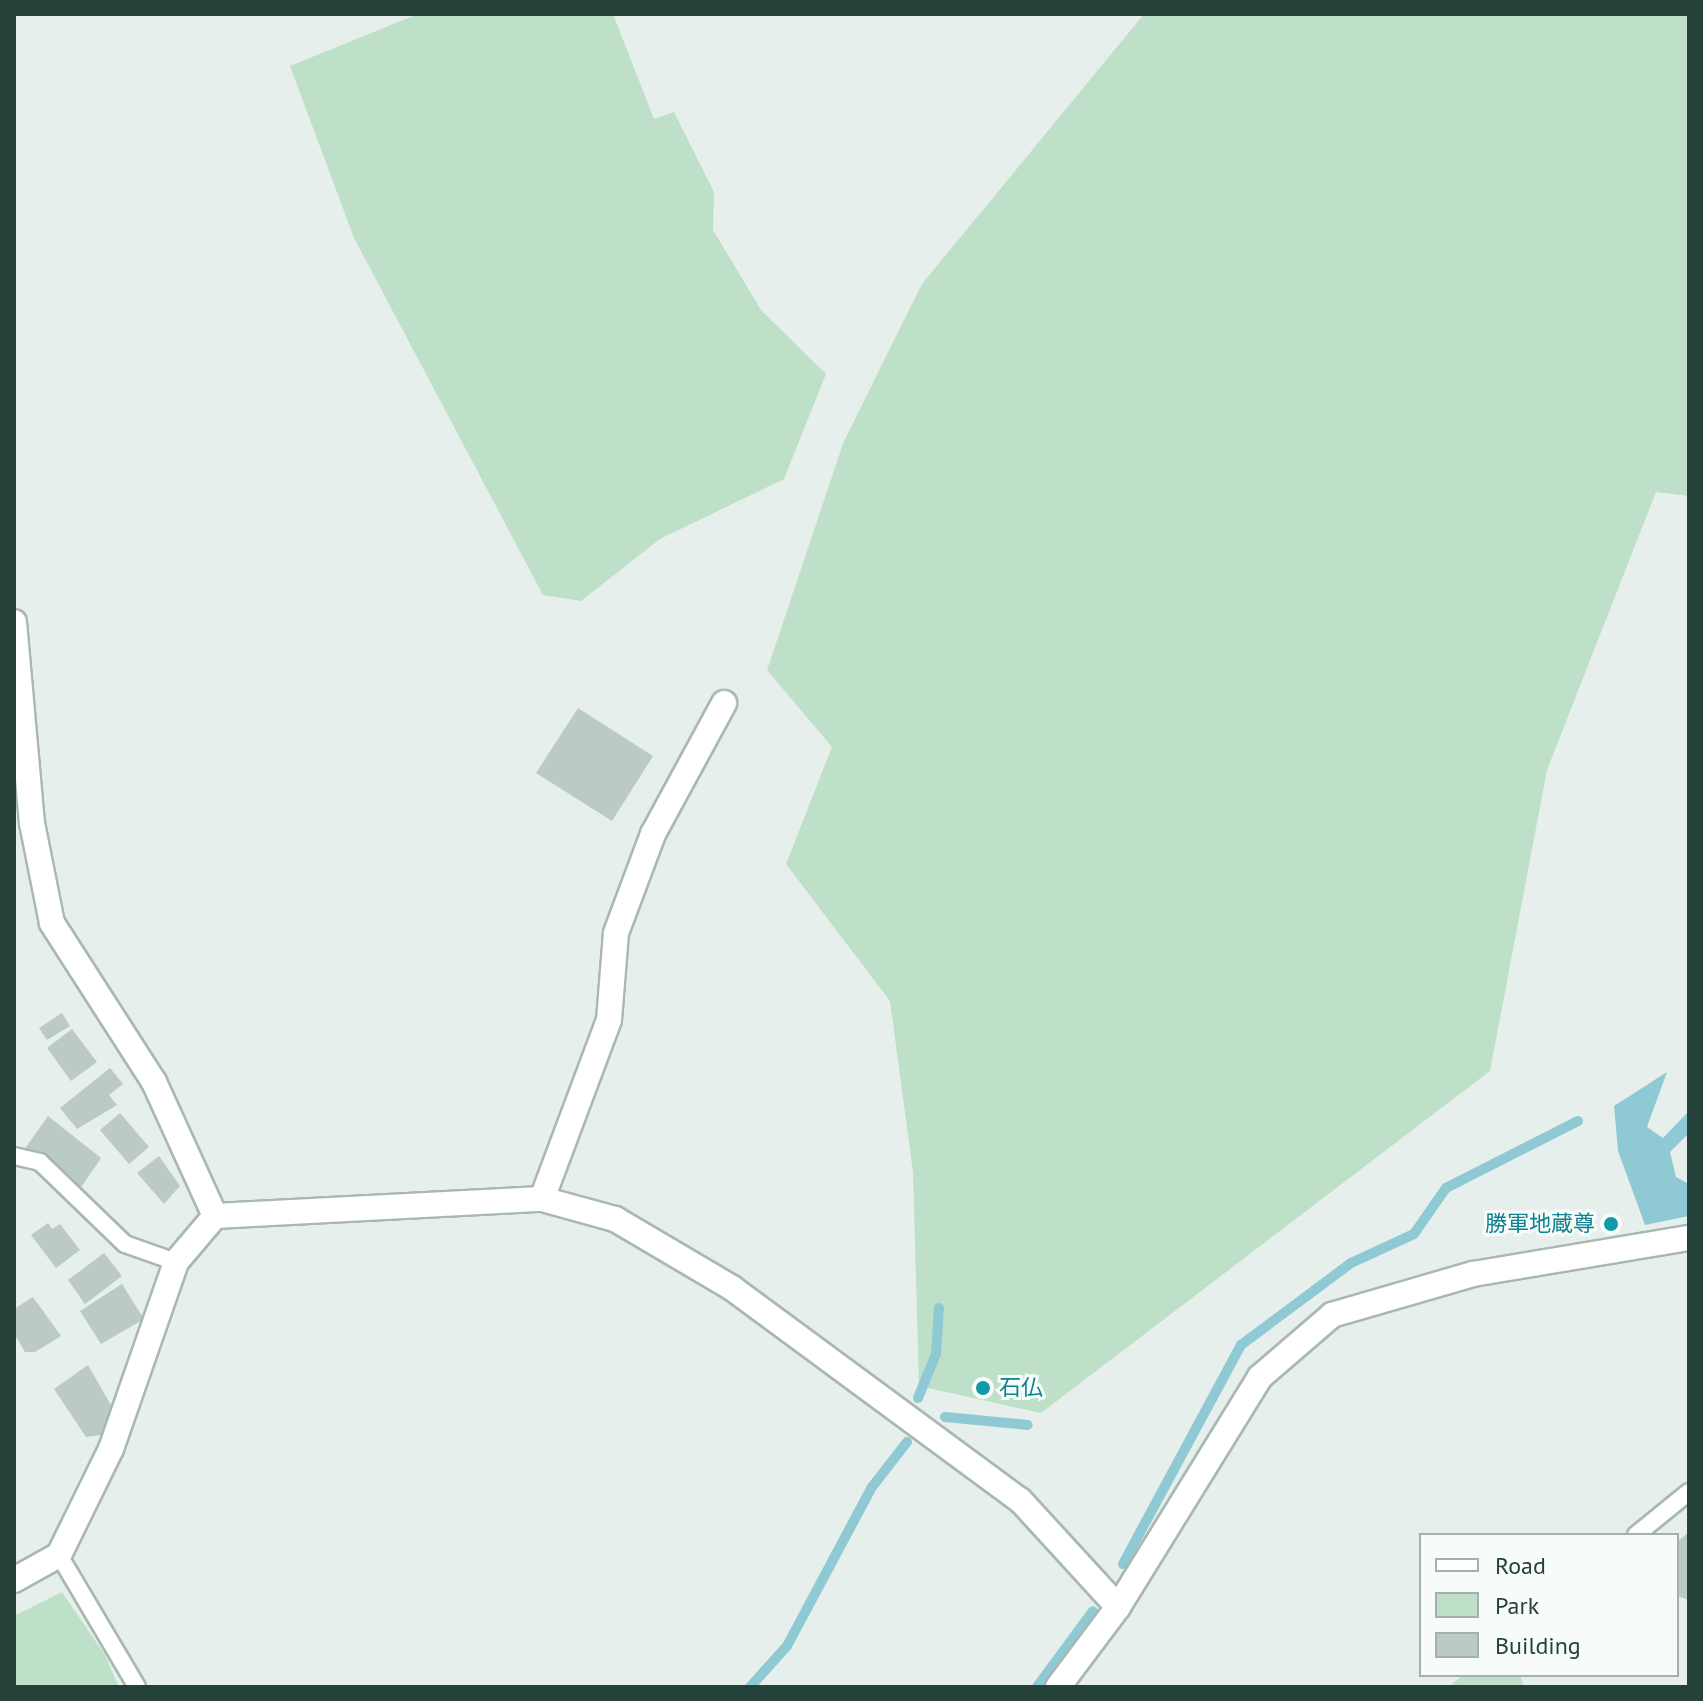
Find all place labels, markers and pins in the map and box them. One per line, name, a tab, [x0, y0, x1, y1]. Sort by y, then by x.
place label: 勝軍地蔵尊	[1485, 1211, 1595, 1237]
marker: 勝軍地蔵尊	[1602, 1215, 1620, 1233]
place label: 石仏	[999, 1375, 1043, 1401]
marker: 石仏	[974, 1379, 992, 1397]

